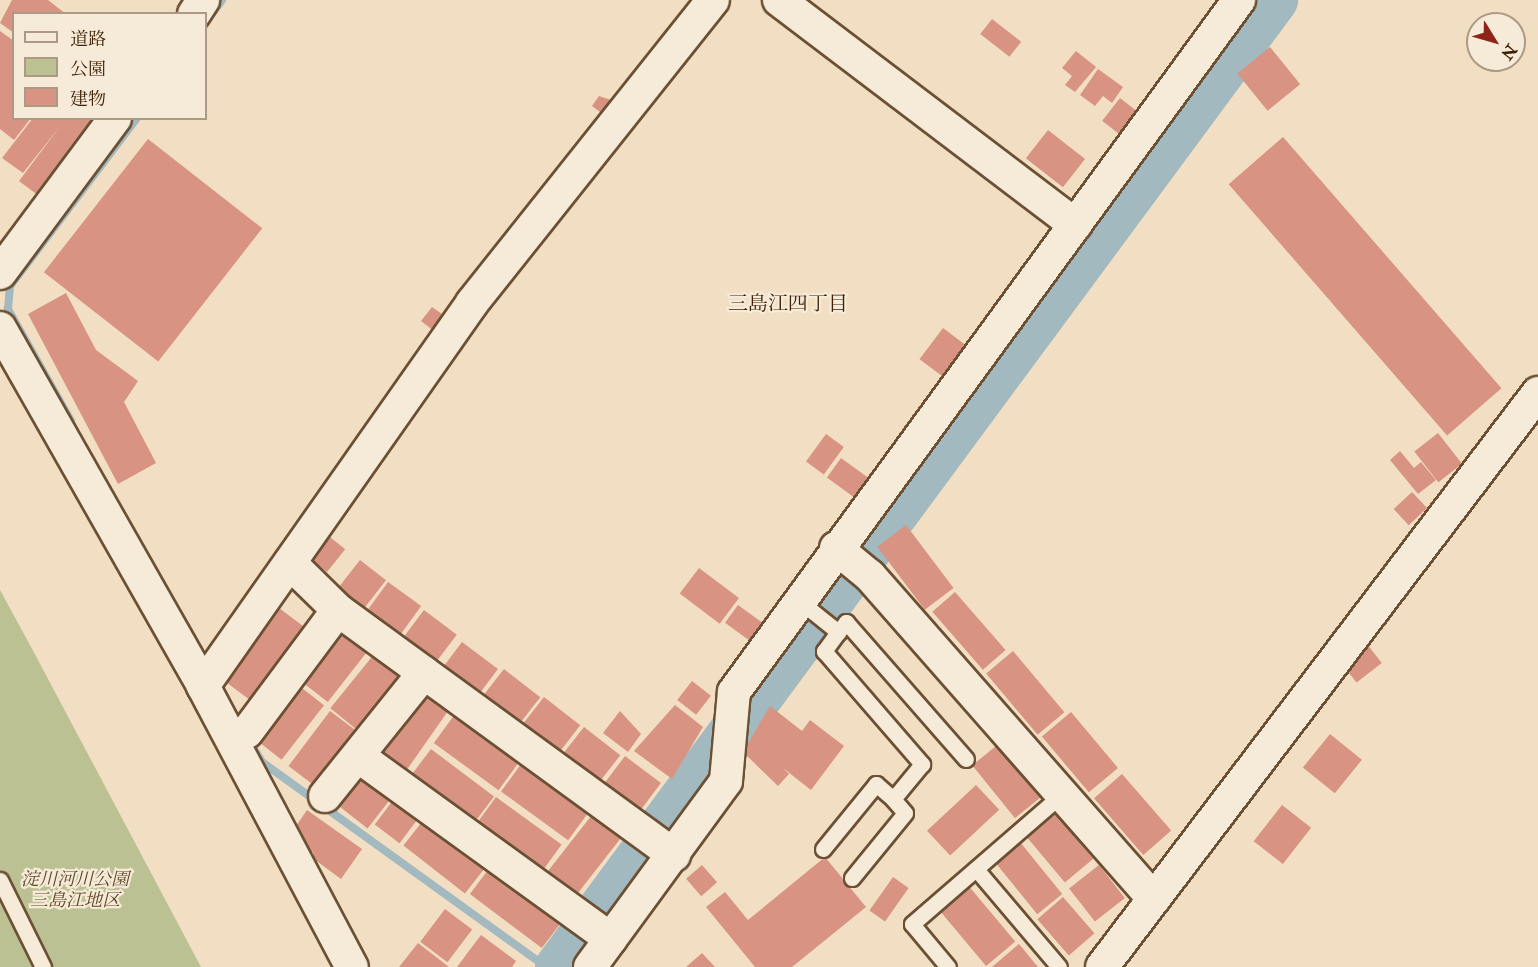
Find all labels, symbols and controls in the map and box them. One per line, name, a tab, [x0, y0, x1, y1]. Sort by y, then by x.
legend	[12, 12, 207, 120]
north arrow	[1466, 12, 1526, 72]
text: 道路	[70, 28, 106, 51]
text: N	[1496, 40, 1521, 63]
text: 公園	[70, 58, 106, 81]
text: 建物	[70, 88, 106, 111]
district label: 三島江四丁目	[728, 291, 848, 315]
park label: 淀川河川公園 三島江地区	[21, 870, 129, 912]

